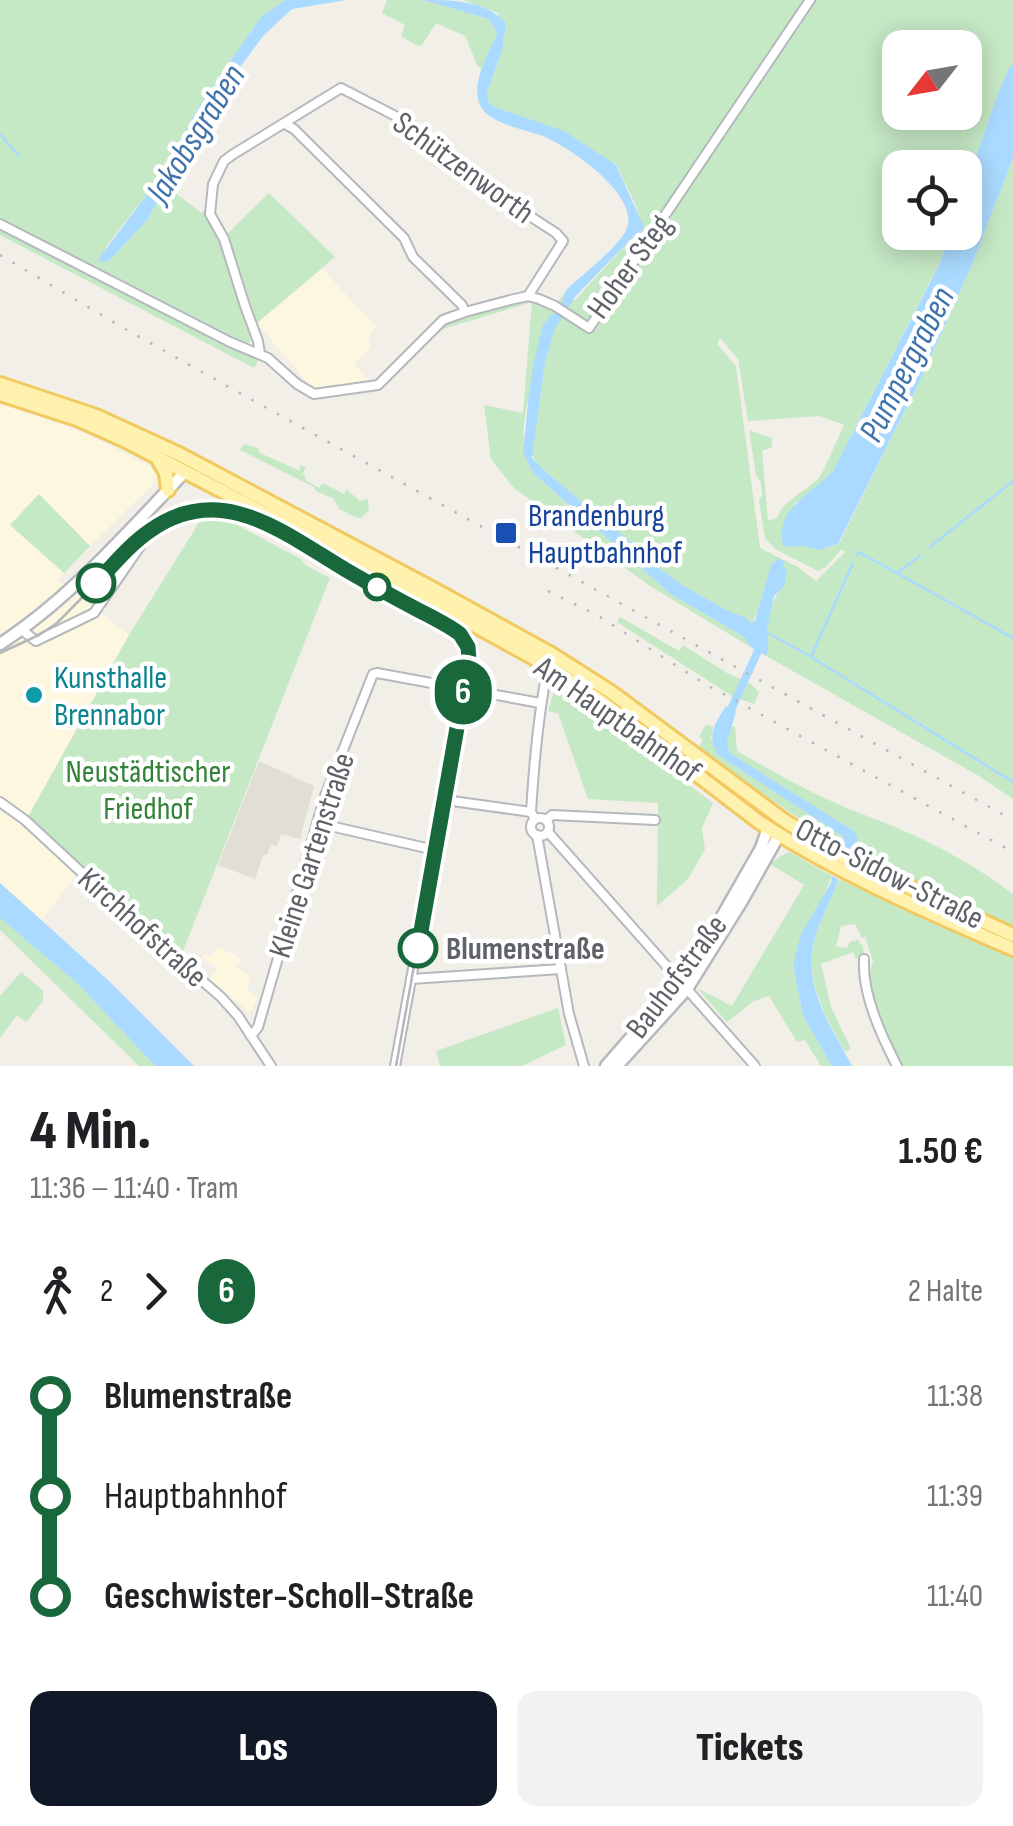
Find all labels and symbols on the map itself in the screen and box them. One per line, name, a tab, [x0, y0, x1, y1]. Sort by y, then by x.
north arrow	[882, 30, 982, 130]
water label: Jakobsgraben	[136, 57, 255, 212]
street label: Schützenworth	[385, 104, 541, 233]
street label: Hoher Steg	[579, 207, 681, 327]
water label: Pumpergraben	[850, 280, 965, 449]
place label: Brandenburg Hauptbahnhof	[528, 497, 683, 573]
marker: Brandenburg Hauptbahnhof	[493, 520, 519, 546]
unlabelled marker	[77, 564, 115, 602]
unlabelled marker	[364, 574, 390, 600]
street label: Am Hauptbahnhof	[526, 648, 708, 792]
place label: Kunsthalle Brennabor	[54, 659, 167, 735]
line badge: 6	[430, 660, 496, 724]
marker: Kunsthalle Brennabor	[23, 684, 45, 706]
street label: Kleine Gartenstraße	[261, 748, 364, 963]
park label: Neustädtischer Friedhof	[65, 753, 231, 829]
street label: Otto-Sidow-Straße	[789, 810, 990, 938]
street label: Kirchhofstraße	[69, 860, 215, 996]
street label: Bauhofstraße	[618, 907, 736, 1046]
marker: Blumenstraße	[399, 929, 437, 967]
place label: Blumenstraße	[446, 930, 605, 969]

